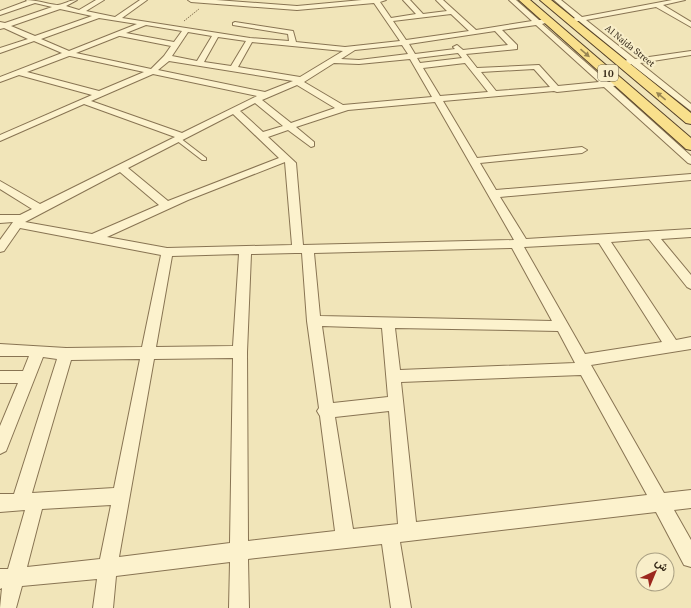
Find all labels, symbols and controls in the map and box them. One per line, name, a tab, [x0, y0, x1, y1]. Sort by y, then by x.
street label: Al Najda Street	[603, 22, 658, 70]
one-way arrow	[579, 49, 590, 58]
road number: 10	[598, 65, 618, 81]
one-way arrow	[655, 91, 666, 100]
north arrow	[635, 552, 675, 592]
text: ش	[652, 555, 672, 574]

